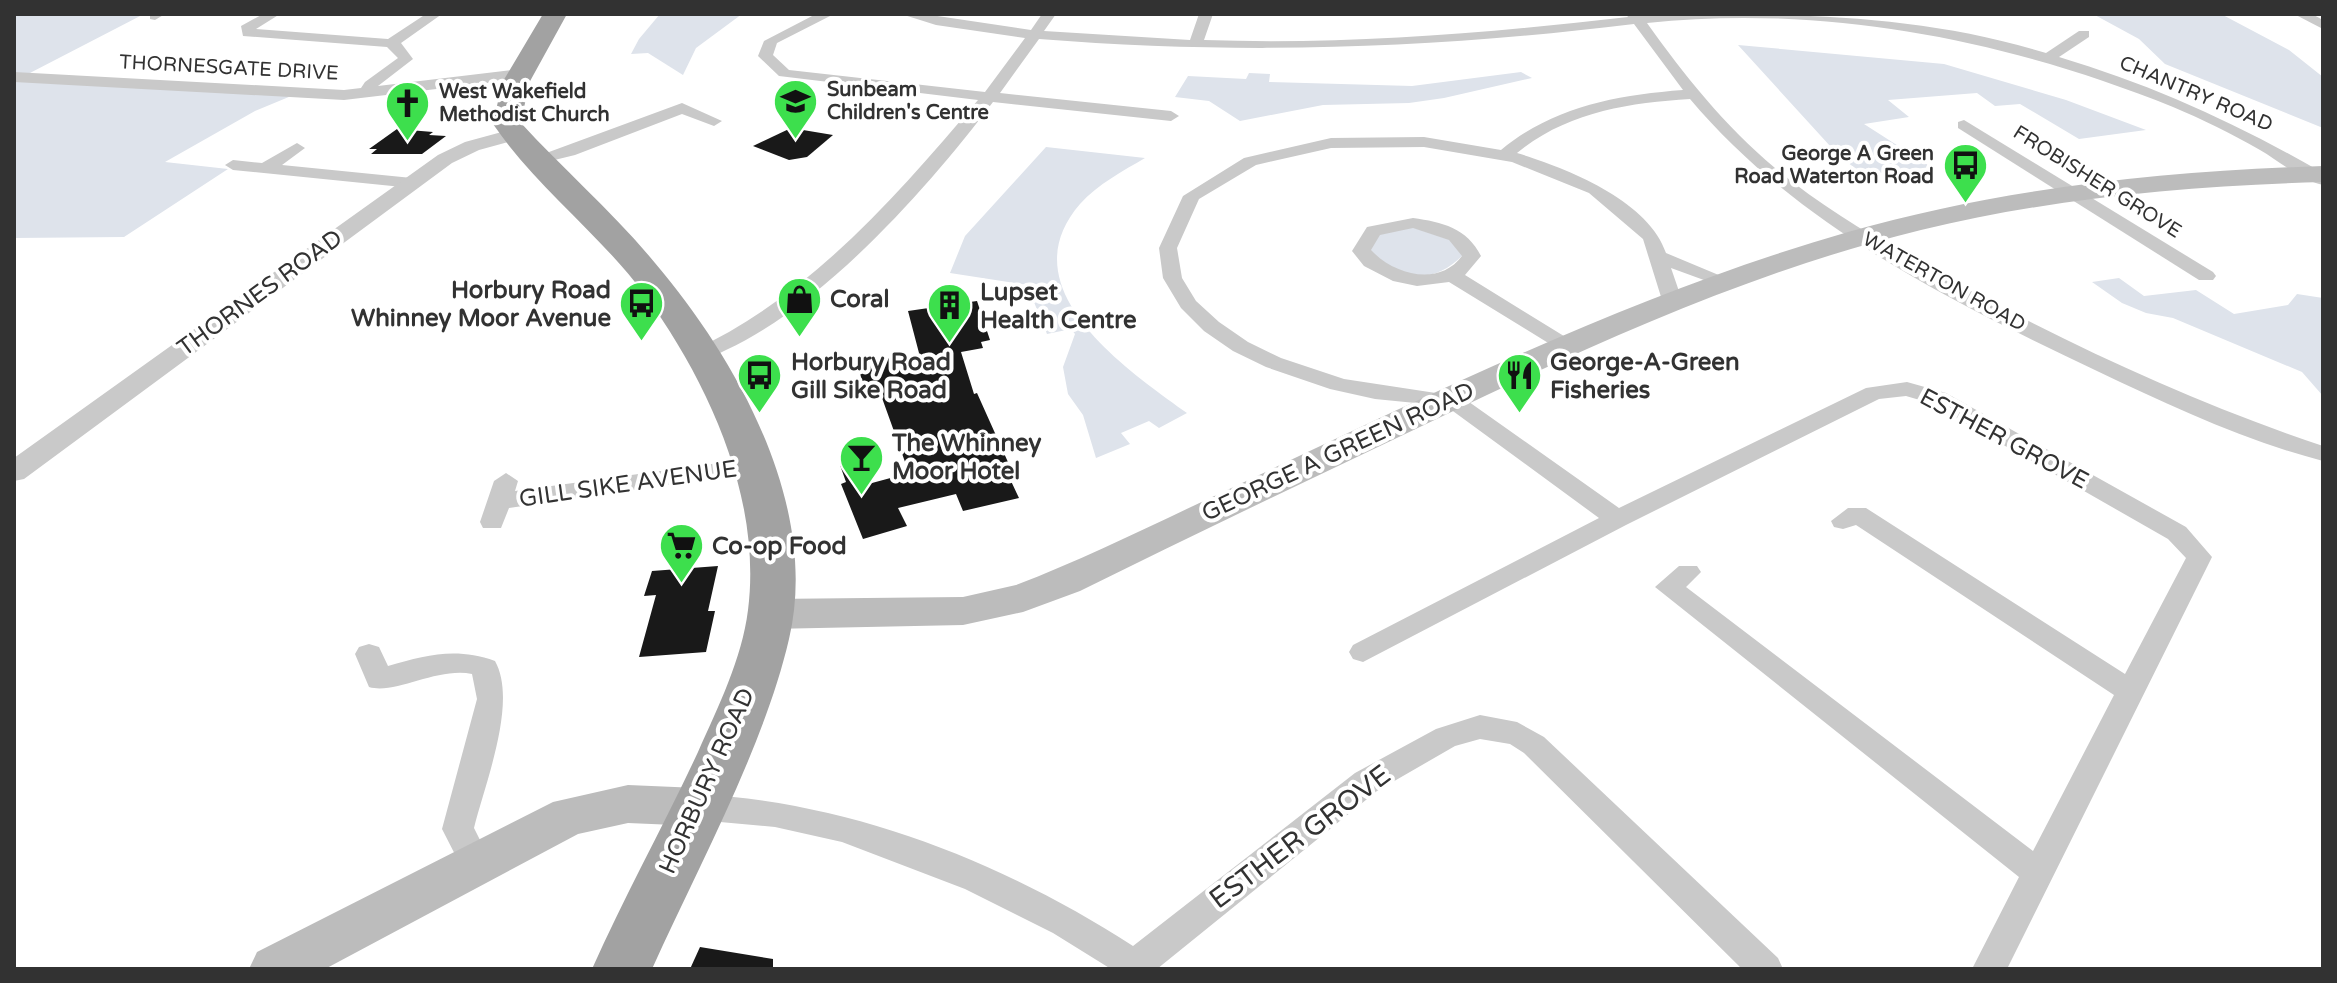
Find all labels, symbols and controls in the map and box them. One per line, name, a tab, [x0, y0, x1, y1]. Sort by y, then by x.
street label: THORNESGATE DRIVE	[119, 50, 339, 86]
street label: CHANTRY ROAD	[2116, 51, 2276, 137]
school or university icon: Sunbeam Children's Centre	[772, 77, 820, 140]
place label: Sunbeam Children's Centre	[827, 78, 989, 125]
church icon: West Wakefield Methodist Church	[384, 79, 432, 142]
place label: West Wakefield Methodist Church	[439, 80, 610, 127]
street label: FROBISHER GROVE	[2008, 120, 2186, 244]
place label: George A Green Road Waterton Road	[1734, 142, 1934, 189]
bus stop icon: George A Green Road Waterton Road	[1941, 142, 1989, 205]
street label: THORNES ROAD	[172, 223, 348, 363]
street label: WATERTON ROAD	[1858, 227, 2030, 337]
shop icon: Coral	[775, 275, 823, 338]
place label: Horbury Road Whinney Moor Avenue	[351, 276, 611, 333]
place label: Lupset Health Centre	[980, 278, 1137, 335]
bus stop icon: Horbury Road Whinney Moor Avenue	[618, 280, 666, 343]
building icon: Lupset Health Centre	[925, 282, 973, 345]
place label: Coral	[830, 285, 890, 314]
place label: Horbury Road Gill Sike Road	[791, 348, 951, 405]
place label: George-A-Green Fisheries	[1550, 348, 1740, 405]
bus stop icon: Horbury Road Gill Sike Road	[736, 352, 784, 415]
restaurant icon: George-A-Green Fisheries	[1495, 352, 1543, 415]
street label: GEORGE A GREEN ROAD	[1197, 376, 1479, 528]
street label: ESTHER GROVE	[1915, 382, 2093, 496]
place label: The Whinney Moor Hotel	[891, 429, 1041, 486]
bar icon: The Whinney Moor Hotel	[837, 433, 885, 496]
street label: GILL SIKE AVENUE	[517, 454, 739, 514]
supermarket icon: Co-op Food	[657, 522, 705, 585]
place label: Co-op Food	[712, 532, 847, 561]
street label: HORBURY ROAD	[653, 684, 761, 878]
street label: ESTHER GROVE	[1203, 758, 1397, 916]

